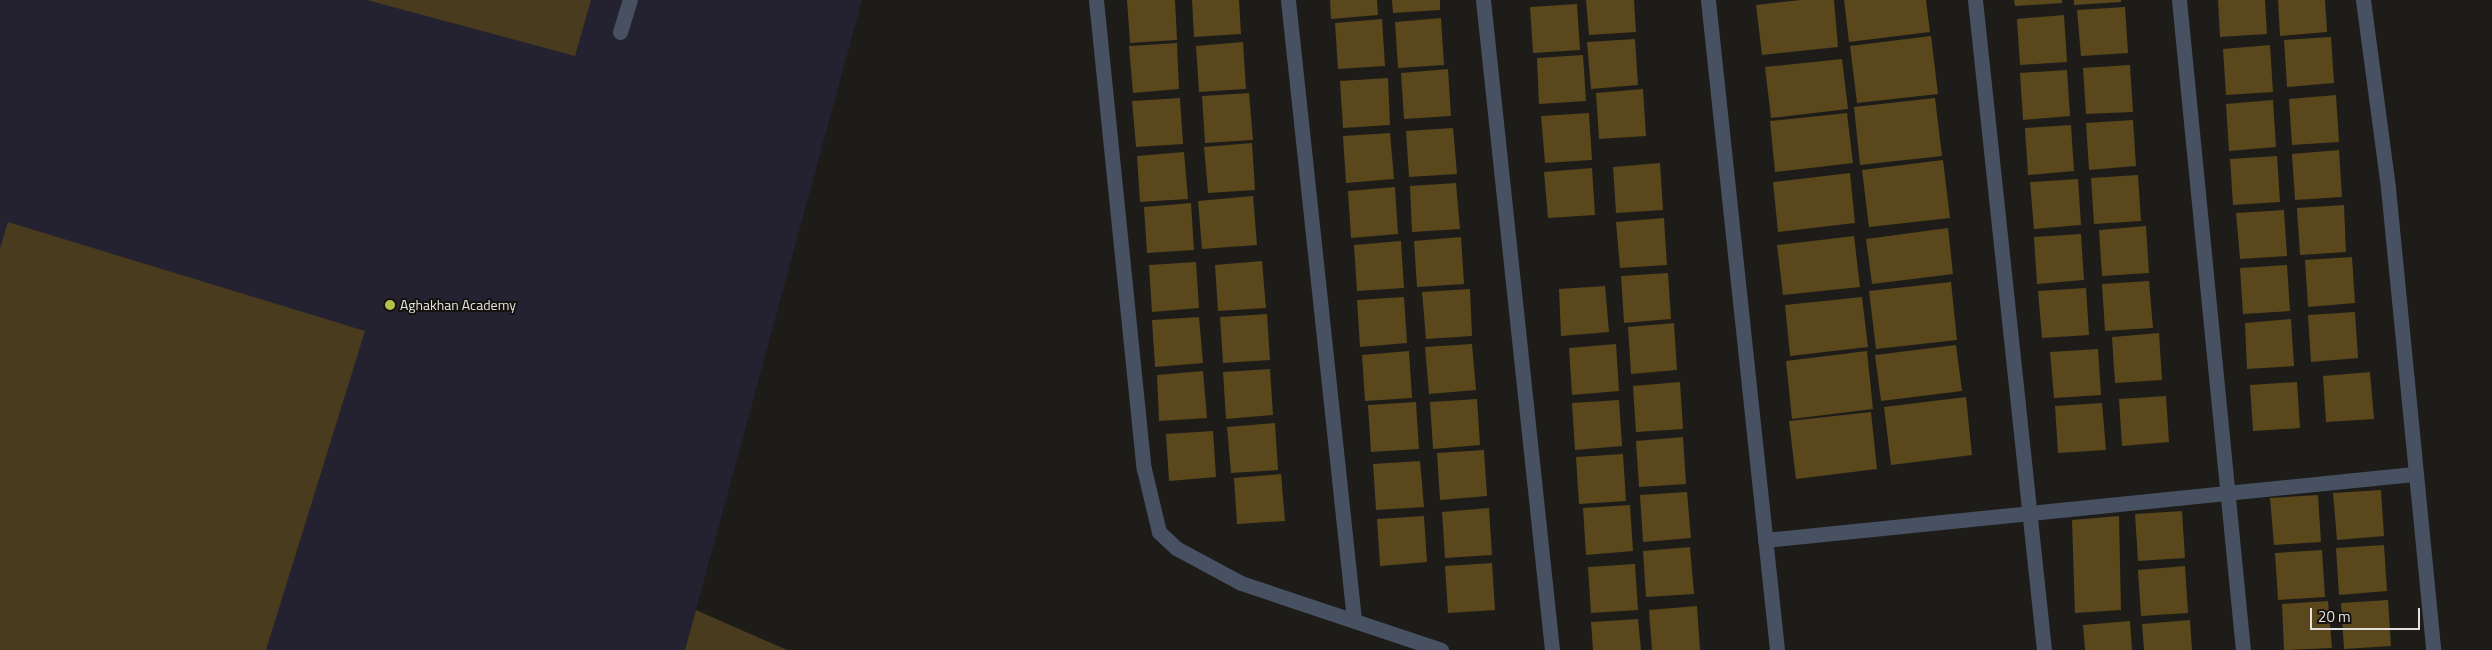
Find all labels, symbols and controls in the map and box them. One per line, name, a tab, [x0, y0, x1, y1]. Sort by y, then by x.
place label: Aghakhan Academy	[400, 297, 516, 313]
marker: Aghakhan Academy	[384, 299, 396, 311]
scale bar	[2312, 598, 2422, 630]
text: 20 m	[2318, 605, 2351, 628]

